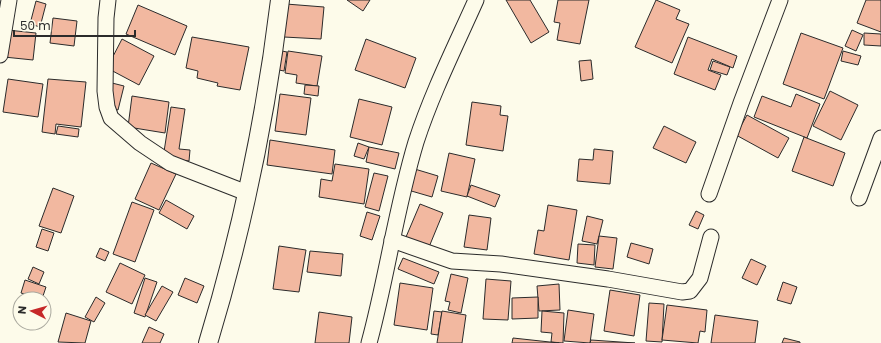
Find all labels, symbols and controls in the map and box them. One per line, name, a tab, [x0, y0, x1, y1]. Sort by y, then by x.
scale bar	[14, 12, 135, 38]
text: 50 m	[20, 17, 51, 34]
north arrow	[12, 291, 52, 331]
text: N	[14, 305, 30, 315]

